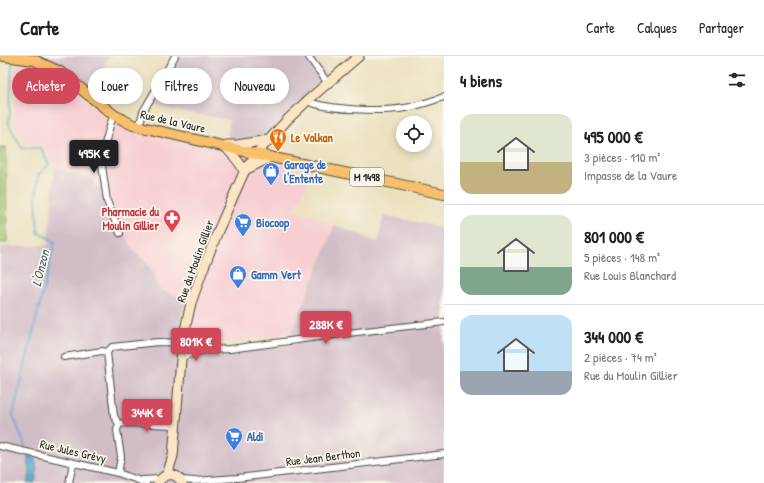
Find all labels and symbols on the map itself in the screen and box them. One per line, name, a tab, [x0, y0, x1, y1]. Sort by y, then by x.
street label: Rue de la Vaure	[139, 105, 207, 137]
restaurant icon: Le Volkan	[268, 127, 288, 152]
place label: Le Volkan	[291, 129, 333, 146]
pin: 495K €	[61, 140, 127, 174]
place label: Garage de l'Entente	[284, 156, 326, 187]
shop icon: Garage de l'Entente	[261, 161, 281, 186]
road number: M 1498	[350, 168, 384, 186]
place label: Pharmacie du Moulin Gillier	[102, 203, 159, 234]
pharmacy icon: Pharmacie du Moulin Gillier	[162, 208, 182, 233]
supermarket icon: Biocoop	[233, 212, 253, 237]
place label: Biocoop	[256, 214, 290, 232]
street label: Rue du Moulin Gillier	[172, 217, 218, 305]
water label: L'Onzon	[27, 247, 53, 288]
shop icon: Gamm Vert	[228, 264, 248, 289]
place label: Gamm Vert	[251, 266, 302, 283]
pin: 288K €	[293, 311, 359, 345]
pin: 801K €	[163, 328, 229, 362]
pin: 344K €	[114, 399, 180, 433]
supermarket icon: Aldi	[224, 426, 244, 451]
place label: Aldi	[247, 428, 264, 445]
street label: Rue Jules Grévy	[38, 435, 108, 467]
street label: Rue Jean Berthon	[285, 444, 361, 470]

